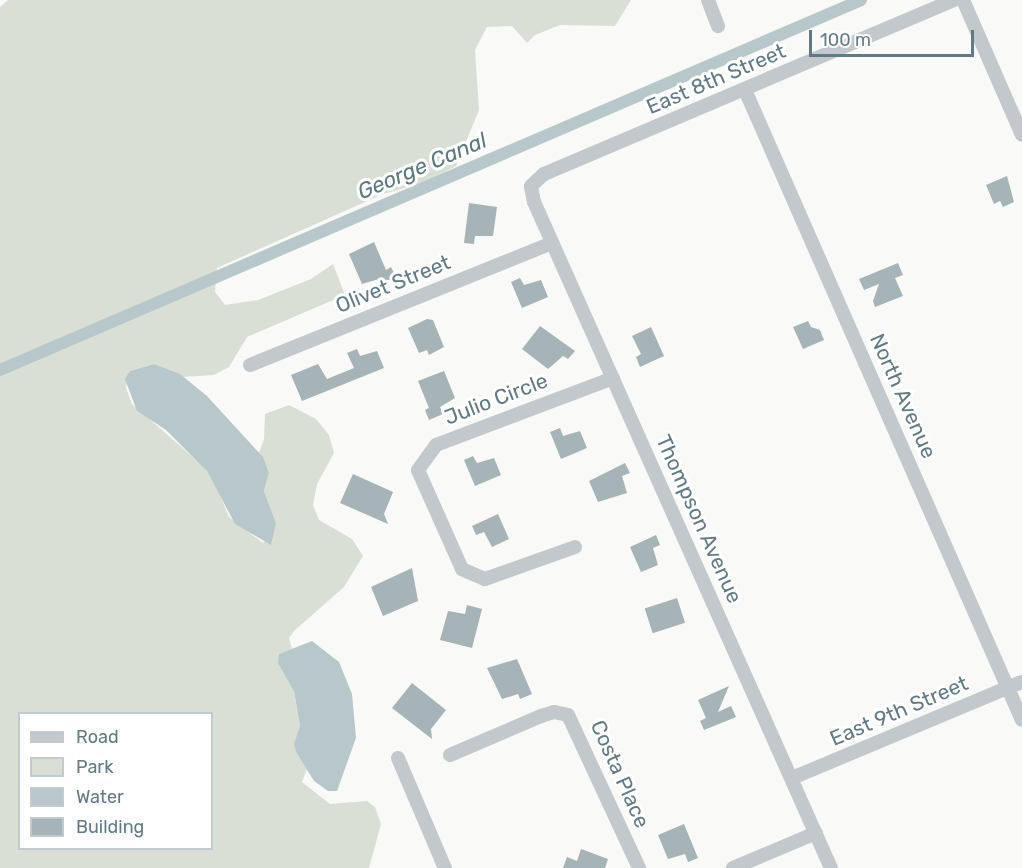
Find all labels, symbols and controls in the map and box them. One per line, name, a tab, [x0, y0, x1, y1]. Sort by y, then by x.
scale bar	[812, 18, 977, 56]
text: 100 m	[820, 29, 871, 51]
street label: East 8th Street	[643, 38, 789, 120]
water label: George Canal	[353, 127, 491, 205]
street label: Olivet Street	[332, 250, 454, 318]
street label: North Avenue	[864, 330, 942, 462]
street label: Julio Circle	[441, 368, 551, 430]
street label: Thompson Avenue	[650, 431, 748, 607]
street label: East 9th Street	[826, 671, 972, 751]
legend	[18, 712, 213, 850]
street label: Costa Place	[585, 716, 655, 832]
text: Road	[76, 726, 119, 748]
text: Park	[76, 756, 113, 778]
text: Water	[76, 786, 124, 808]
text: Building	[76, 816, 144, 838]

